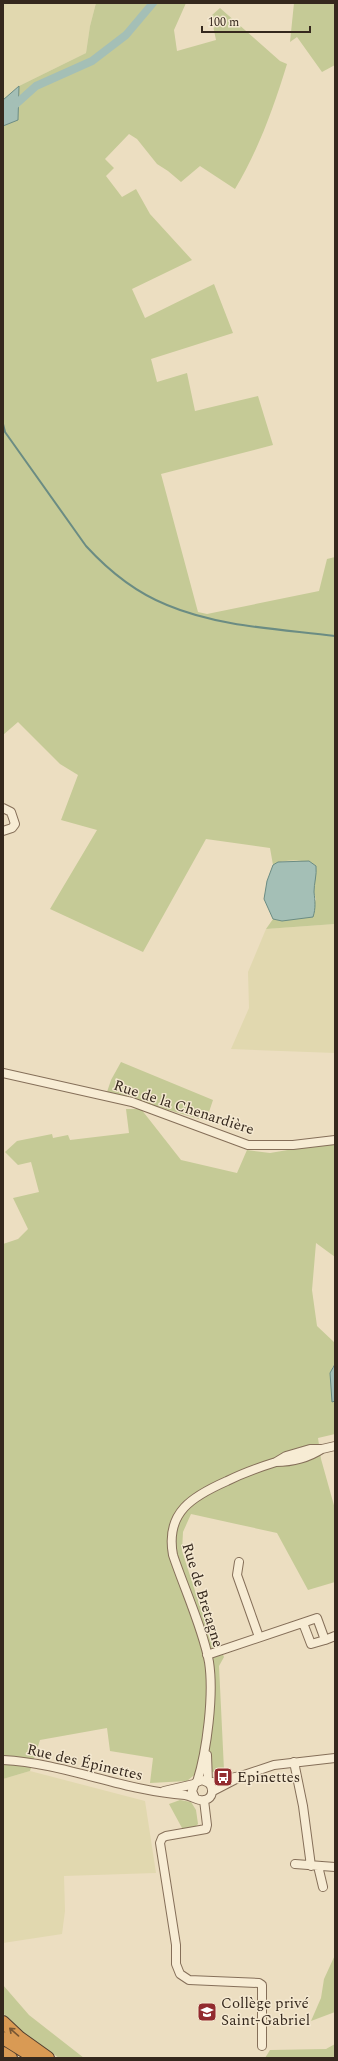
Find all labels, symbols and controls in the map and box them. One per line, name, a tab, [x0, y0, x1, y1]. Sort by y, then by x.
scale bar	[202, 8, 310, 34]
text: 100 m	[208, 13, 239, 32]
street label: Rue de la Chenardière	[111, 1074, 257, 1141]
street label: Rue de Bretagne	[176, 1540, 229, 1650]
street label: Rue des Épinettes	[25, 1738, 145, 1787]
bus stop icon: Epinettes	[212, 1766, 234, 1788]
place label: Epinettes	[237, 1766, 300, 1789]
place label: Collège privé Saint-Gabriel	[221, 1992, 310, 2032]
school or university icon: Collège privé Saint-Gabriel	[196, 2001, 218, 2023]
one-way arrow	[9, 2027, 19, 2037]

